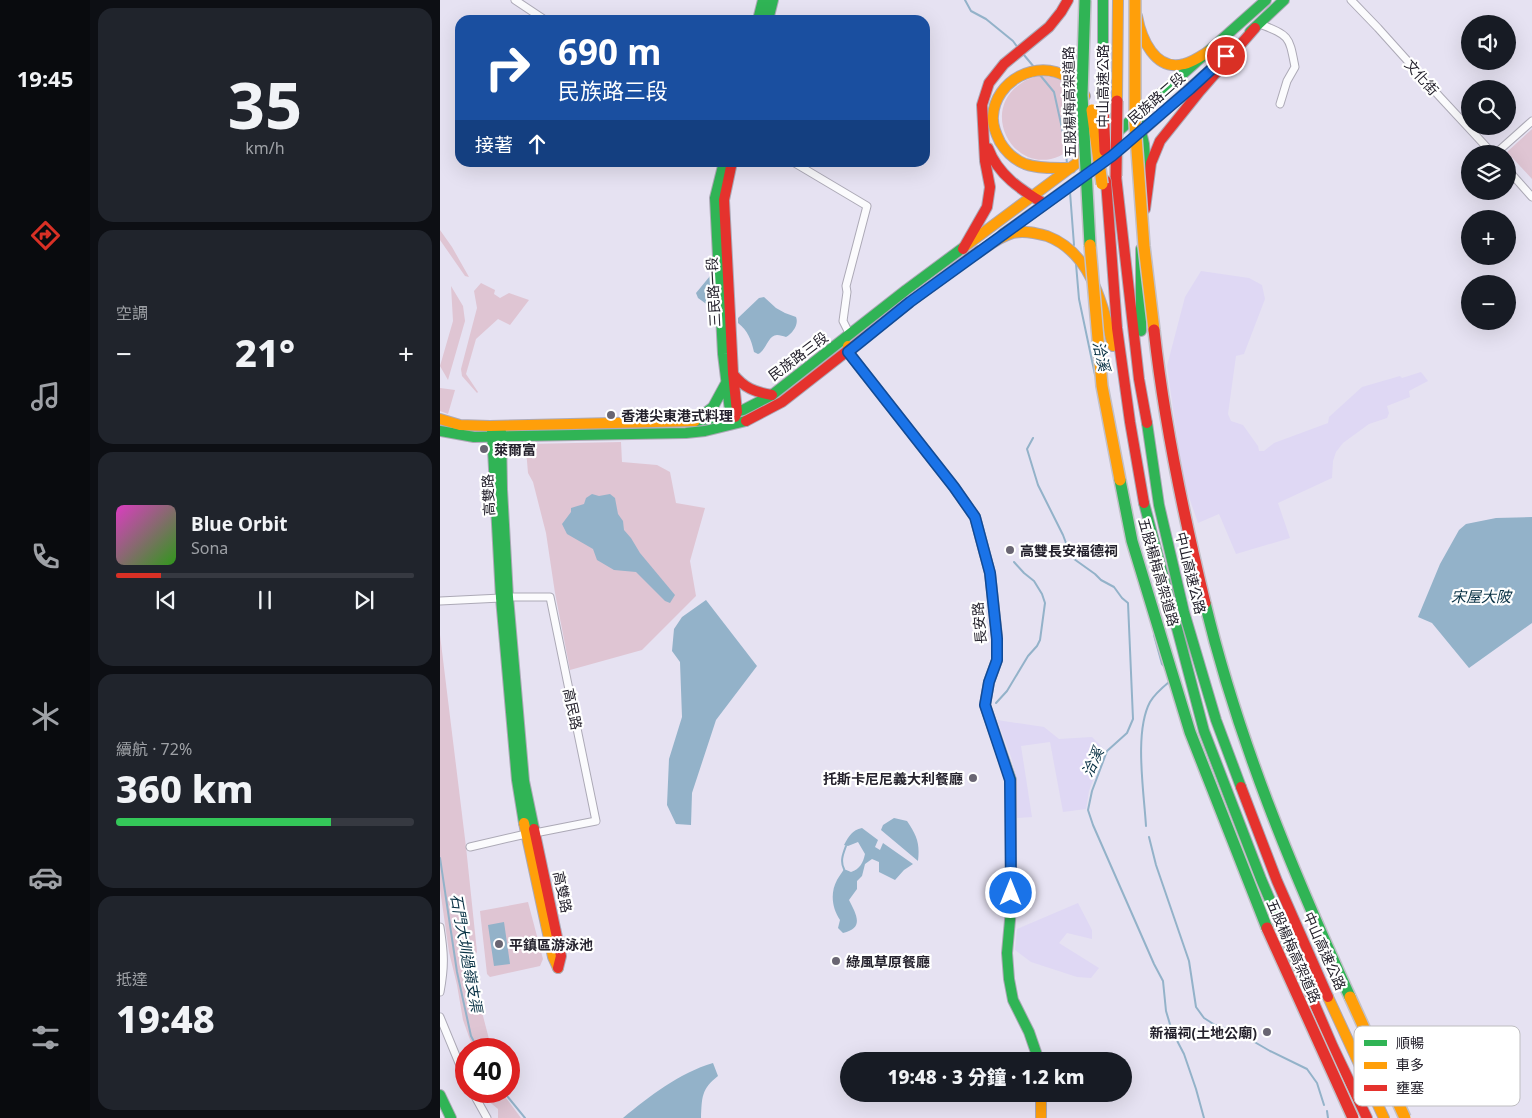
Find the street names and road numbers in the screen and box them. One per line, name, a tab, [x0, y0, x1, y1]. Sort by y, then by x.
street label: 中山高速公路	[1093, 44, 1112, 128]
street label: 五股楊梅高架道路	[1059, 46, 1079, 158]
street label: 文化街	[1401, 55, 1443, 99]
street label: 民族路二段	[1123, 68, 1189, 128]
street label: 三民路一段	[702, 257, 724, 327]
street label: 民族路三段	[764, 327, 832, 385]
street label: 高雙路	[477, 474, 499, 516]
street label: 五股楊梅高架道路	[1134, 516, 1184, 628]
street label: 中山高速公路	[1172, 530, 1210, 616]
street label: 長安路	[968, 601, 990, 645]
street label: 高民路	[559, 686, 587, 732]
street label: 高雙路	[549, 869, 577, 915]
street label: 五股楊梅高架道路	[1263, 896, 1325, 1006]
street label: 中山高速公路	[1299, 909, 1351, 993]

